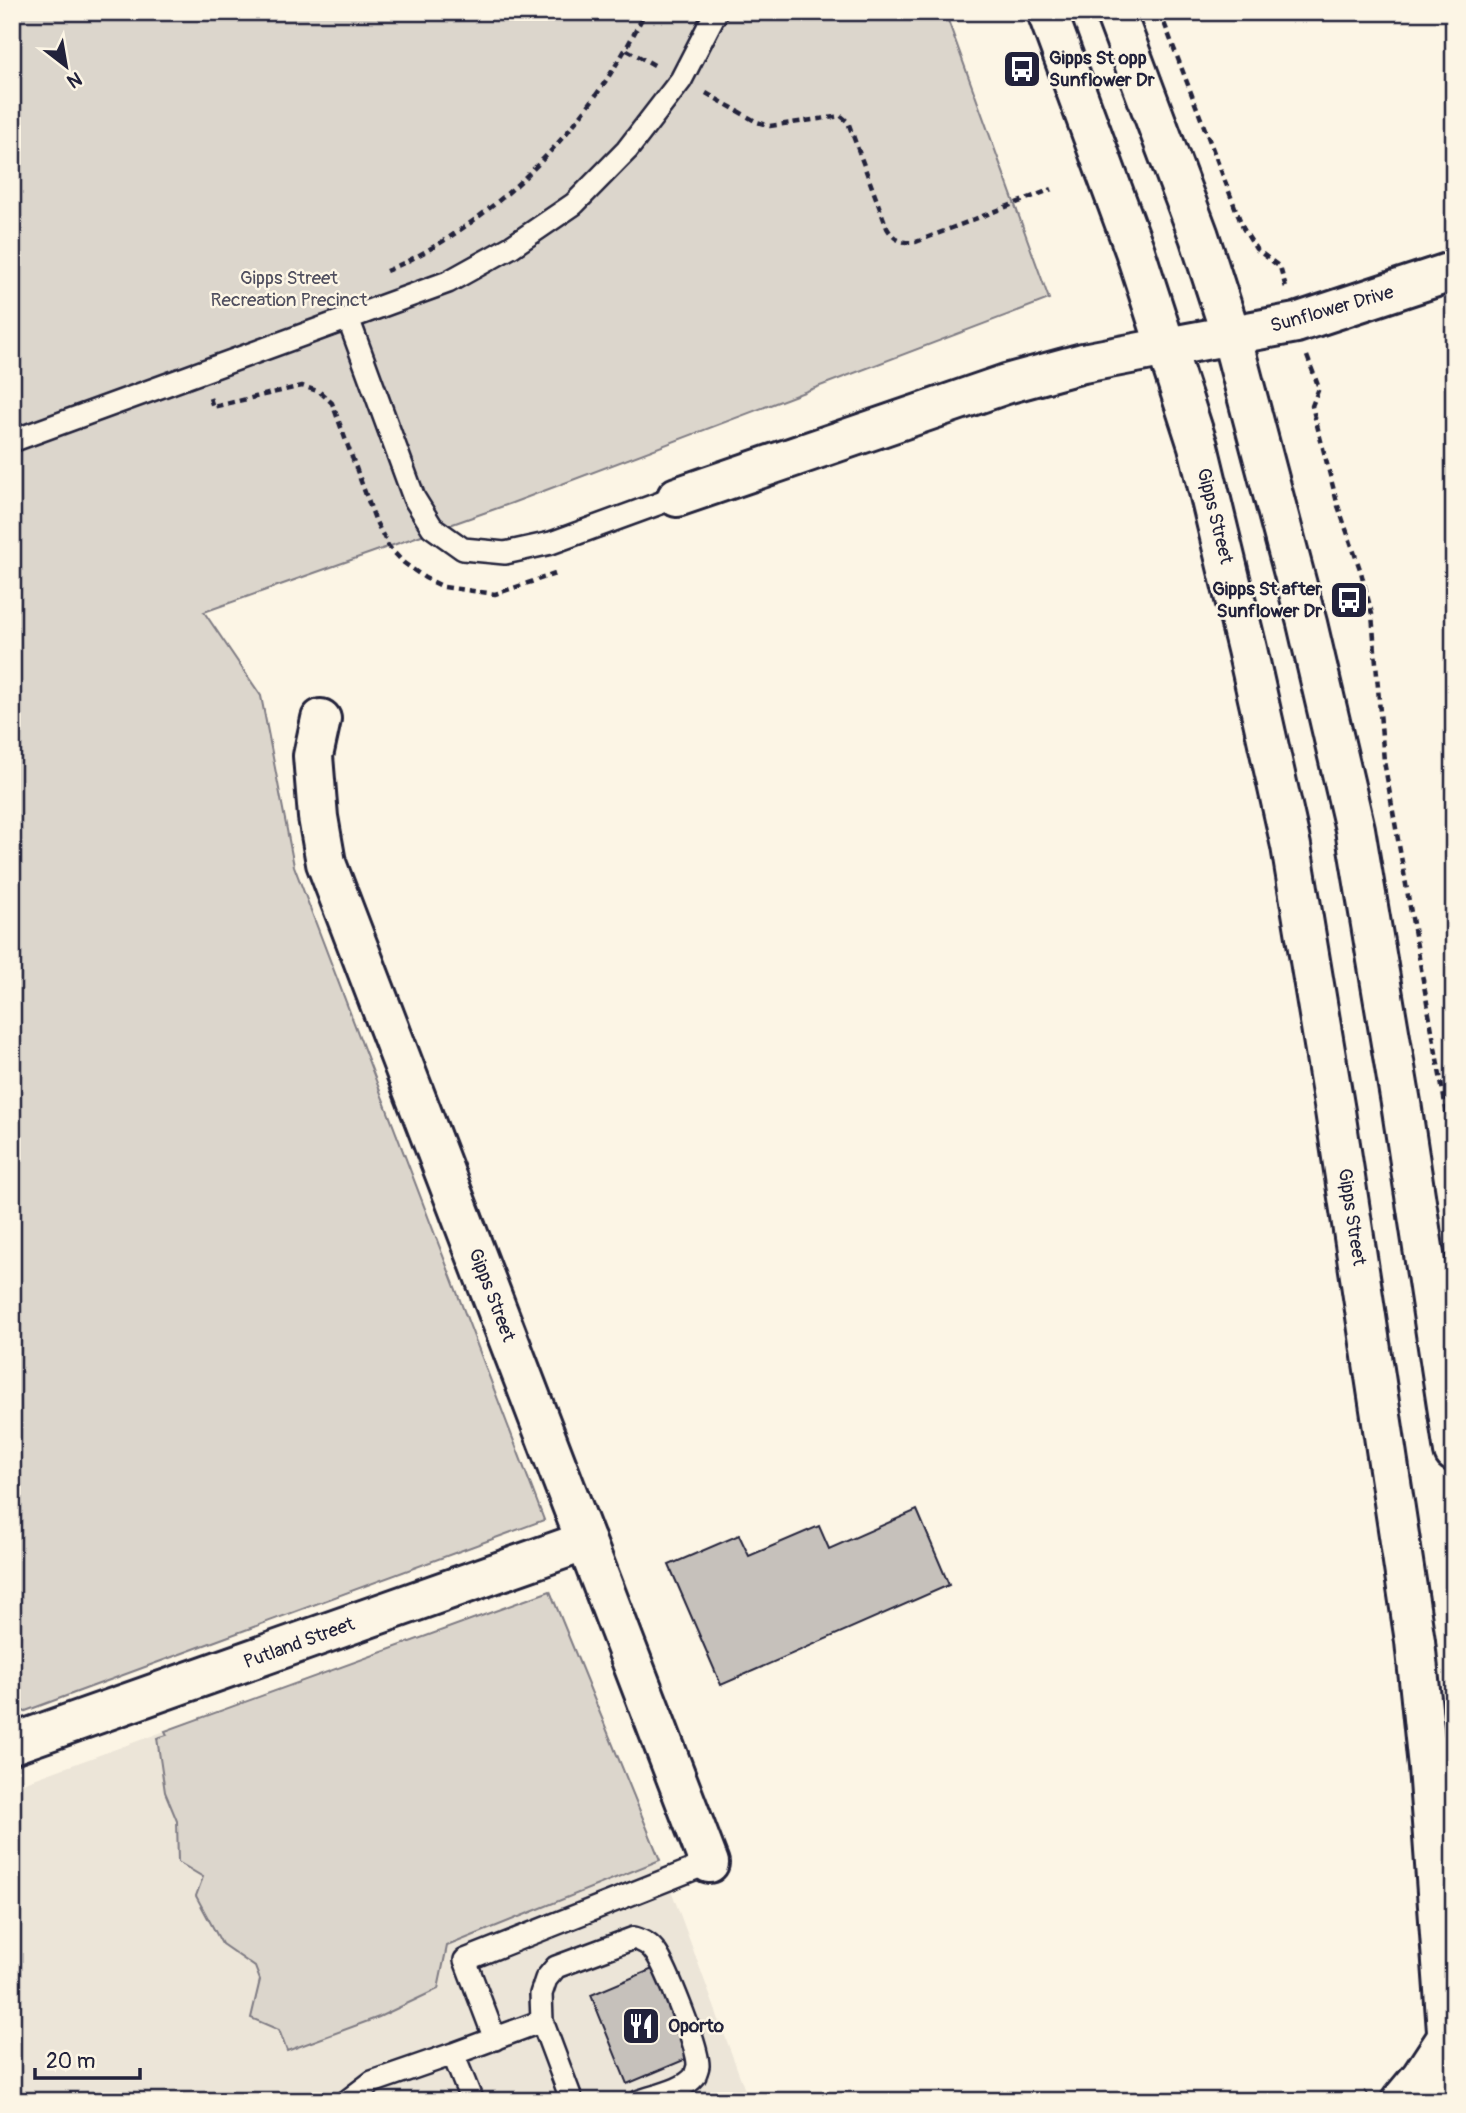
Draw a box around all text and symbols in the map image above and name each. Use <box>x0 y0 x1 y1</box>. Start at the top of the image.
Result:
north arrow <box>32 32 102 102</box>
place label: Gipps St opp Sunflower Dr <box>1049 46 1155 92</box>
bus stop icon: Gipps St opp Sunflower Dr <box>1001 48 1043 90</box>
text: N <box>62 66 86 93</box>
park label: Gipps Street Recreation Precinct <box>211 266 368 312</box>
street label: Sunflower Drive <box>1268 280 1397 338</box>
street label: Gipps Street <box>1191 466 1239 567</box>
place label: Gipps St after Sunflower Dr <box>1212 577 1322 623</box>
bus stop icon: Gipps St after Sunflower Dr <box>1328 579 1370 621</box>
street label: Gipps Street <box>1332 1167 1372 1268</box>
street label: Gipps Street <box>463 1245 521 1345</box>
street label: Putland Street <box>240 1612 358 1674</box>
restaurant icon: Oporto <box>620 2005 662 2047</box>
place label: Oporto <box>668 2014 725 2038</box>
scale bar <box>35 2036 140 2080</box>
text: 20 m <box>46 2048 95 2075</box>

